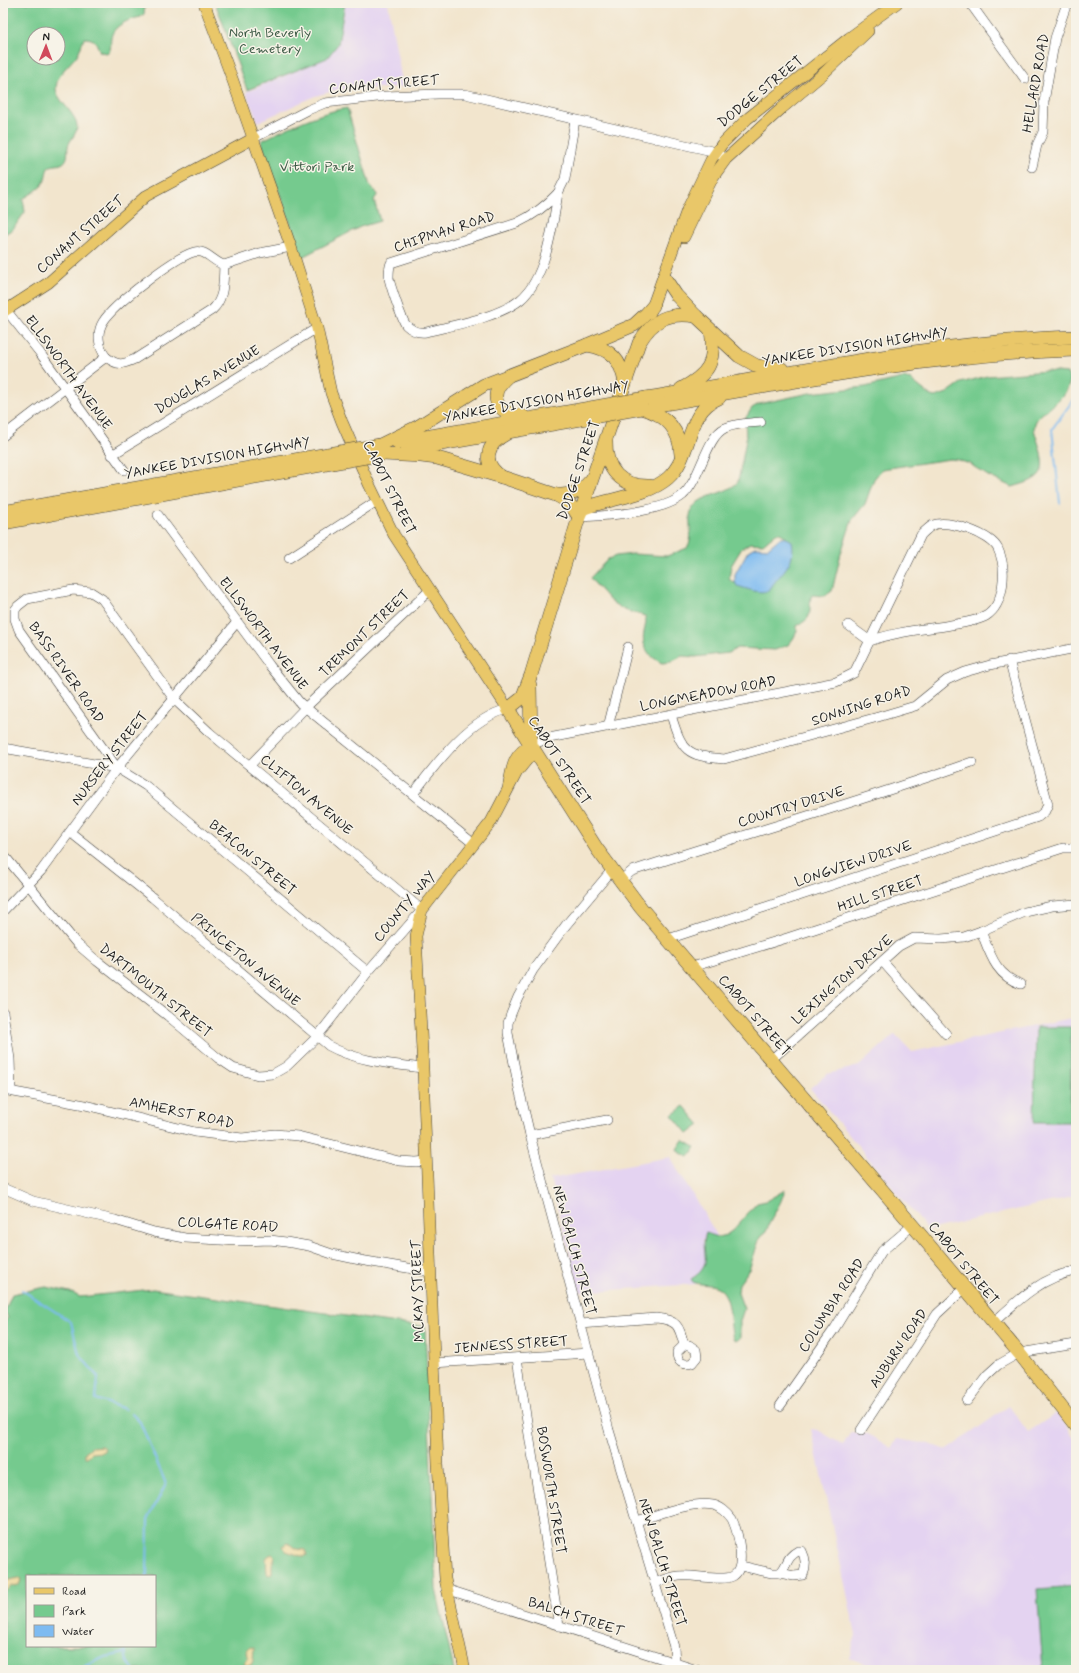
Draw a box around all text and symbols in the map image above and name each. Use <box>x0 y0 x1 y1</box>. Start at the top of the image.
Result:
park label: North Beverly Cemetery <box>229 24 311 58</box>
north arrow <box>26 26 66 66</box>
text: N <box>42 30 50 44</box>
street label: HELLARD ROAD <box>1018 32 1054 134</box>
street label: DODGE STREET <box>714 52 807 132</box>
street label: CONANT STREET <box>328 71 440 99</box>
park label: Vittori Park <box>280 158 354 176</box>
street label: CONANT STREET <box>33 191 129 278</box>
street label: CHIPMAN ROAD <box>391 207 497 257</box>
street label: ELLSWORTH AVENUE <box>21 312 116 433</box>
street label: YANKEE DIVISION HIGHWAY <box>761 323 950 371</box>
street label: DOUGLAS AVENUE <box>152 341 263 418</box>
street label: YANKEE DIVISION HIGHWAY <box>442 377 631 427</box>
street label: DODGE STREET <box>553 418 604 523</box>
street label: YANKEE DIVISION HIGHWAY <box>123 433 312 483</box>
street label: CABOT STREET <box>359 438 420 537</box>
street label: ELLSWORTH AVENUE <box>215 573 312 694</box>
street label: TREMONT STREET <box>316 586 414 681</box>
street label: BASS RIVER ROAD <box>25 618 108 727</box>
street label: LONGMEADOW ROAD <box>639 672 778 716</box>
street label: SONNING ROAD <box>809 681 913 731</box>
street label: NURSERY STREET <box>67 708 152 809</box>
street label: CABOT STREET <box>524 713 595 808</box>
street label: CLIFTON AVENUE <box>256 751 357 839</box>
street label: COUNTRY DRIVE <box>736 782 847 832</box>
street label: BEACON STREET <box>205 816 300 899</box>
street label: LONGVIEW DRIVE <box>792 836 914 891</box>
street label: COUNTY WAY <box>370 867 440 946</box>
street label: HILL STREET <box>835 872 925 916</box>
street label: PRINCETON AVENUE <box>187 909 304 1011</box>
street label: LEXINGTON DRIVE <box>788 931 897 1029</box>
street label: DARTMOUTH STREET <box>95 940 215 1042</box>
street label: CABOT STREET <box>714 971 795 1060</box>
street label: AMHERST ROAD <box>128 1093 236 1133</box>
street label: NEW BALCH STREET <box>548 1183 600 1317</box>
street label: COLGATE ROAD <box>177 1213 279 1237</box>
street label: CABOT STREET <box>924 1218 1002 1309</box>
street label: MCKAY STREET <box>407 1239 429 1342</box>
street label: COLUMBIA ROAD <box>795 1255 869 1356</box>
street label: AUBURN ROAD <box>866 1306 932 1392</box>
street label: JENNESS STREET <box>453 1332 569 1358</box>
street label: BOSWORTH STREET <box>532 1425 570 1555</box>
street label: NEW BALCH STREET <box>634 1496 690 1629</box>
legend <box>26 1575 156 1647</box>
text: Road <box>62 1584 86 1600</box>
street label: BALCH STREET <box>526 1593 626 1641</box>
text: Park <box>62 1604 86 1620</box>
text: Water <box>62 1624 94 1640</box>

